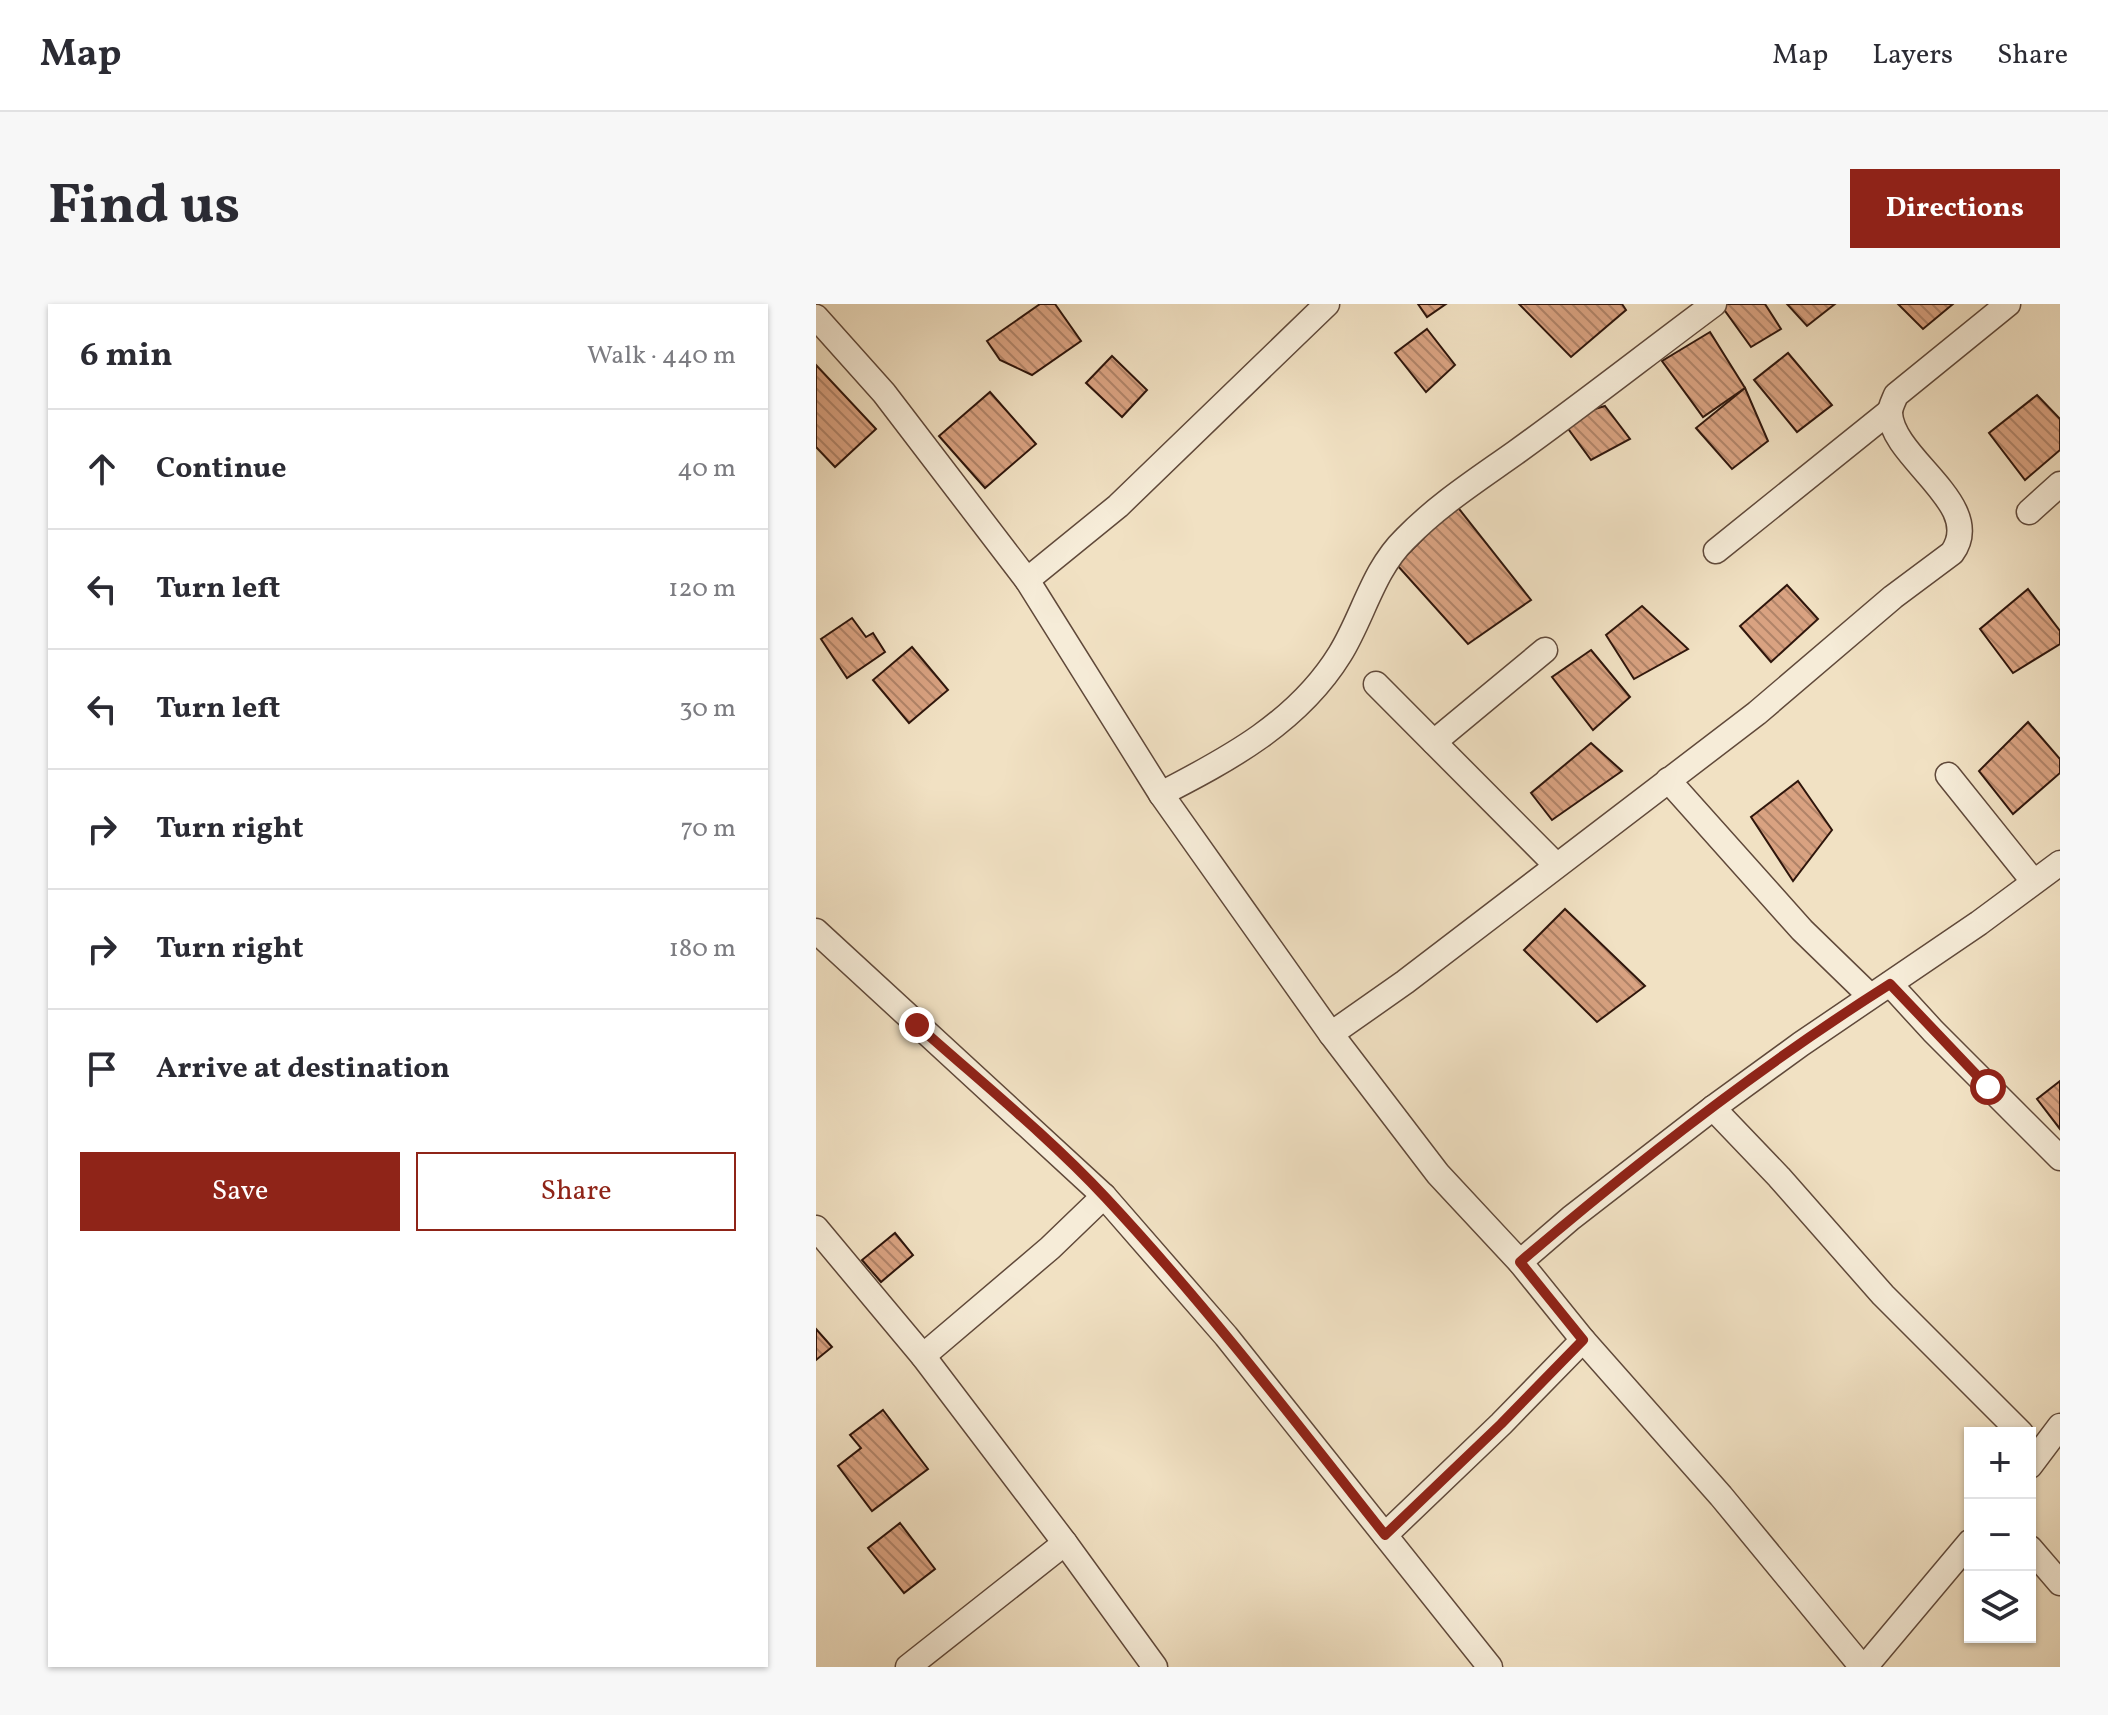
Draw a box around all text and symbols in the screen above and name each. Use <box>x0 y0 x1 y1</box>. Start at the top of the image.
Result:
text: Map <box>40 29 121 82</box>
text: Map <box>1772 36 1828 75</box>
text: Layers <box>1872 36 1953 75</box>
text: Share <box>1997 36 2068 75</box>
text: Find us <box>48 169 240 247</box>
button: Directions <box>1850 169 2060 248</box>
text: 6 min <box>80 333 173 380</box>
text: Walk · 440 m <box>587 338 736 374</box>
icon: ahead <box>80 447 124 491</box>
text: Continue <box>156 448 287 490</box>
text: 40 m <box>677 451 736 487</box>
icon: left <box>80 567 124 611</box>
text: Turn left <box>156 568 280 610</box>
text: 120 m <box>668 571 736 607</box>
icon: left <box>80 687 124 731</box>
text: Turn left <box>156 688 280 730</box>
text: 30 m <box>679 691 736 727</box>
icon: right <box>80 807 124 851</box>
text: Turn right <box>156 808 304 850</box>
text: 70 m <box>681 811 736 847</box>
icon: right <box>80 927 124 971</box>
text: Turn right <box>156 928 304 970</box>
text: 180 m <box>669 931 736 967</box>
route end <box>899 1007 935 1043</box>
icon: arrive <box>80 1047 124 1091</box>
text: Arrive at destination <box>156 1048 450 1090</box>
route start <box>1970 1069 2006 1105</box>
button: Save <box>80 1152 400 1231</box>
button: Share <box>416 1152 736 1231</box>
map controls <box>1964 1427 2036 1643</box>
button: + <box>1964 1427 2036 1499</box>
button: − <box>1964 1499 2036 1571</box>
button: layers <box>1964 1571 2036 1643</box>

